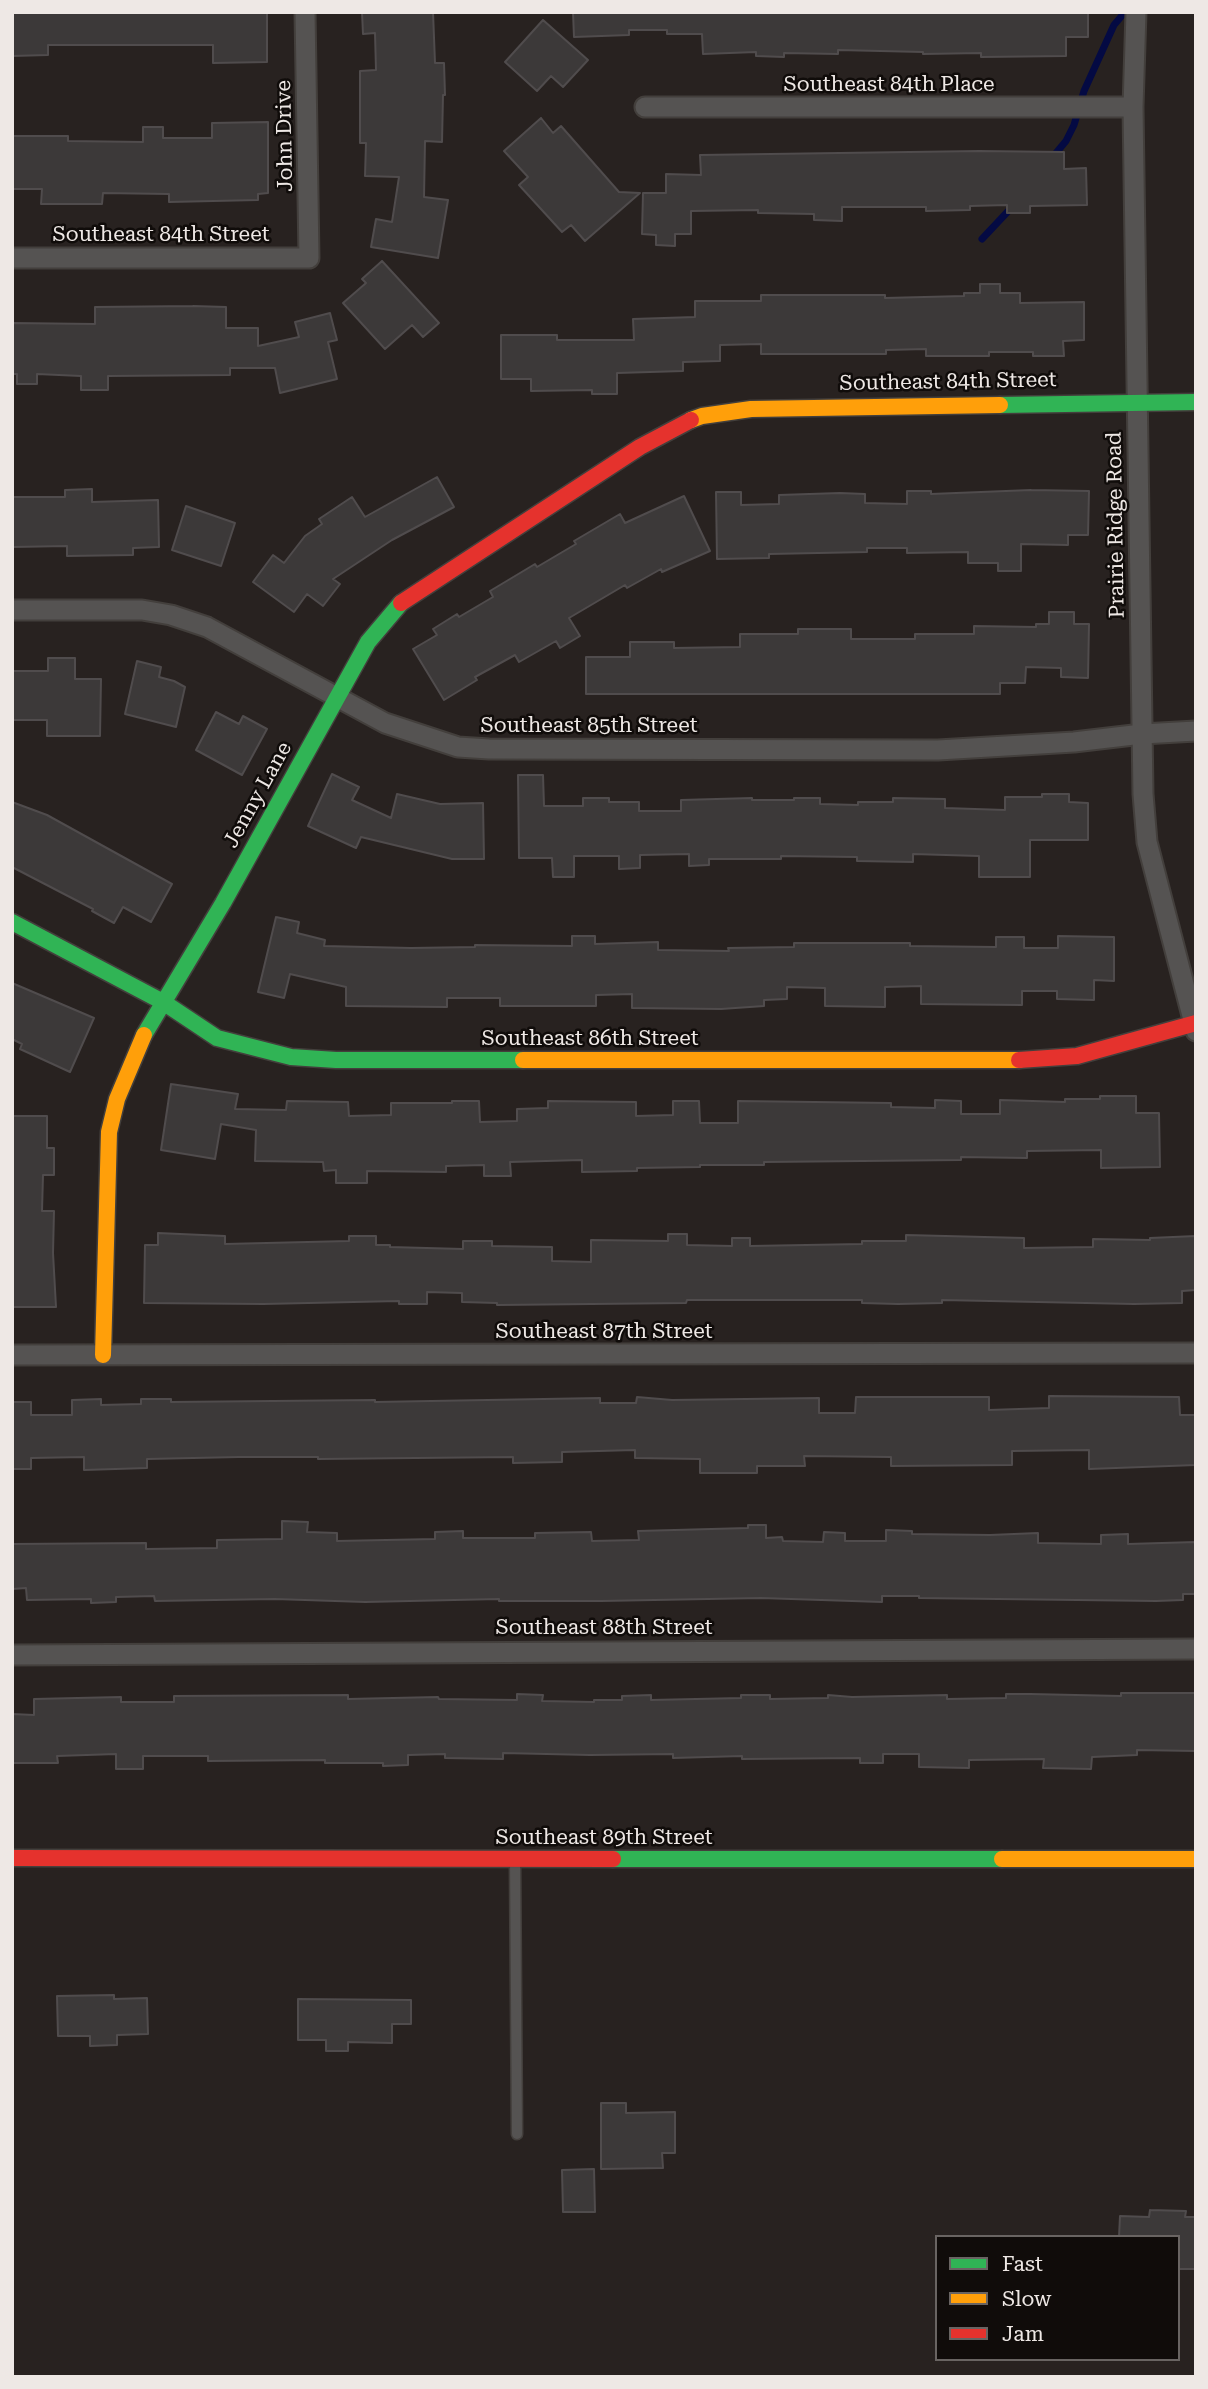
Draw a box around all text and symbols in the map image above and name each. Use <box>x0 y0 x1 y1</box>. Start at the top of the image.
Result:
street label: Southeast 84th Place <box>783 72 995 98</box>
street label: John Drive <box>271 80 299 192</box>
street label: Southeast 84th Street <box>52 222 270 248</box>
street label: Southeast 84th Street <box>839 368 1057 396</box>
street label: Prairie Ridge Road <box>1102 431 1130 619</box>
street label: Southeast 85th Street <box>480 713 698 739</box>
street label: Jenny Lane <box>219 738 297 852</box>
street label: Southeast 86th Street <box>481 1026 699 1052</box>
street label: Southeast 87th Street <box>495 1319 713 1345</box>
street label: Southeast 88th Street <box>495 1615 713 1641</box>
street label: Southeast 89th Street <box>495 1825 713 1851</box>
legend <box>935 2235 1180 2361</box>
text: Fast <box>1002 2252 1043 2276</box>
text: Slow <box>1002 2287 1051 2311</box>
text: Jam <box>1002 2322 1044 2346</box>

